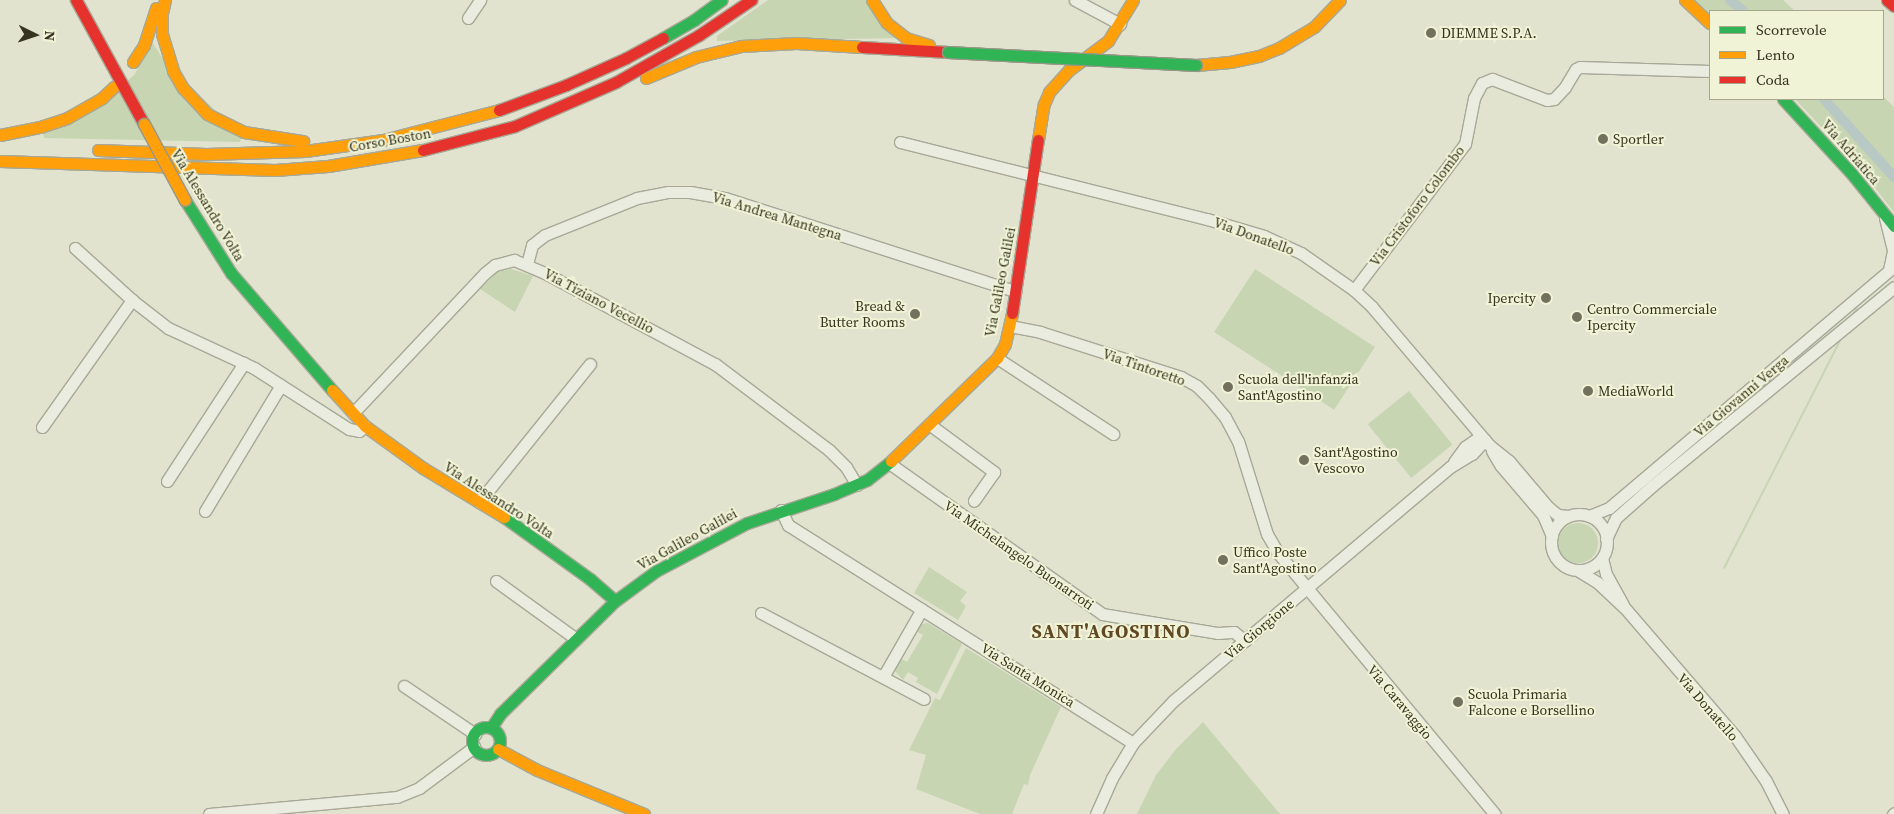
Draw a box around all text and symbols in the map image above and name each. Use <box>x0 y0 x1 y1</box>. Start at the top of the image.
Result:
north arrow <box>10 10 60 60</box>
legend <box>1709 10 1884 100</box>
text: Scorrevole <box>1756 19 1827 40</box>
place label: DIEMME S.P.A. <box>1441 25 1537 41</box>
marker: DIEMME S.P.A. <box>1425 27 1437 39</box>
text: N <box>40 30 60 42</box>
text: Lento <box>1756 44 1795 65</box>
text: Coda <box>1756 69 1790 90</box>
street label: Via Adriatica <box>1818 116 1884 188</box>
street label: Corso Boston <box>348 125 432 155</box>
place label: Sportler <box>1613 131 1664 147</box>
marker: Sportler <box>1597 133 1609 145</box>
street label: Via Cristoforo Colombo <box>1366 142 1468 270</box>
street label: Via Alessandro Volta <box>168 146 248 264</box>
street label: Via Andrea Mantegna <box>710 188 844 244</box>
street label: Via Donatello <box>1211 214 1297 258</box>
street label: Via Galileo Galilei <box>981 226 1019 338</box>
street label: Via Tiziano Vecellio <box>541 265 657 337</box>
place label: Ipercity <box>1487 290 1536 306</box>
marker: Ipercity <box>1540 292 1552 304</box>
place label: Bread & Butter Rooms <box>820 298 905 331</box>
place label: Centro Commerciale Ipercity <box>1587 301 1717 334</box>
marker: Bread & Butter Rooms <box>909 308 921 320</box>
marker: Centro Commerciale Ipercity <box>1571 311 1583 323</box>
street label: Via Tintoretto <box>1100 345 1188 389</box>
street label: Via Giovanni Verga <box>1690 351 1792 441</box>
place label: Scuola dell'infanzia Sant'Agostino <box>1238 371 1359 404</box>
marker: Scuola dell'infanzia Sant'Agostino <box>1222 381 1234 393</box>
place label: MediaWorld <box>1598 383 1674 399</box>
marker: MediaWorld <box>1582 385 1594 397</box>
place label: Sant'Agostino Vescovo <box>1314 444 1398 477</box>
marker: Sant'Agostino Vescovo <box>1298 454 1310 466</box>
street label: Via Alessandro Volta <box>441 458 557 542</box>
street label: Via Michelangelo Buonarroti <box>941 497 1097 613</box>
street label: Via Galileo Galilei <box>634 505 740 573</box>
place label: Uffico Poste Sant'Agostino <box>1233 544 1317 576</box>
marker: Uffico Poste Sant'Agostino <box>1217 554 1229 566</box>
street label: Via Giorgione <box>1221 595 1297 663</box>
district label: SANT'AGOSTINO <box>1030 621 1192 643</box>
street label: Via Santa Monica <box>978 639 1078 711</box>
street label: Via Caravaggio <box>1364 661 1436 743</box>
street label: Via Donatello <box>1674 670 1742 744</box>
place label: Scuola Primaria Falcone e Borsellino <box>1468 686 1595 719</box>
marker: Scuola Primaria Falcone e Borsellino <box>1452 696 1464 708</box>

